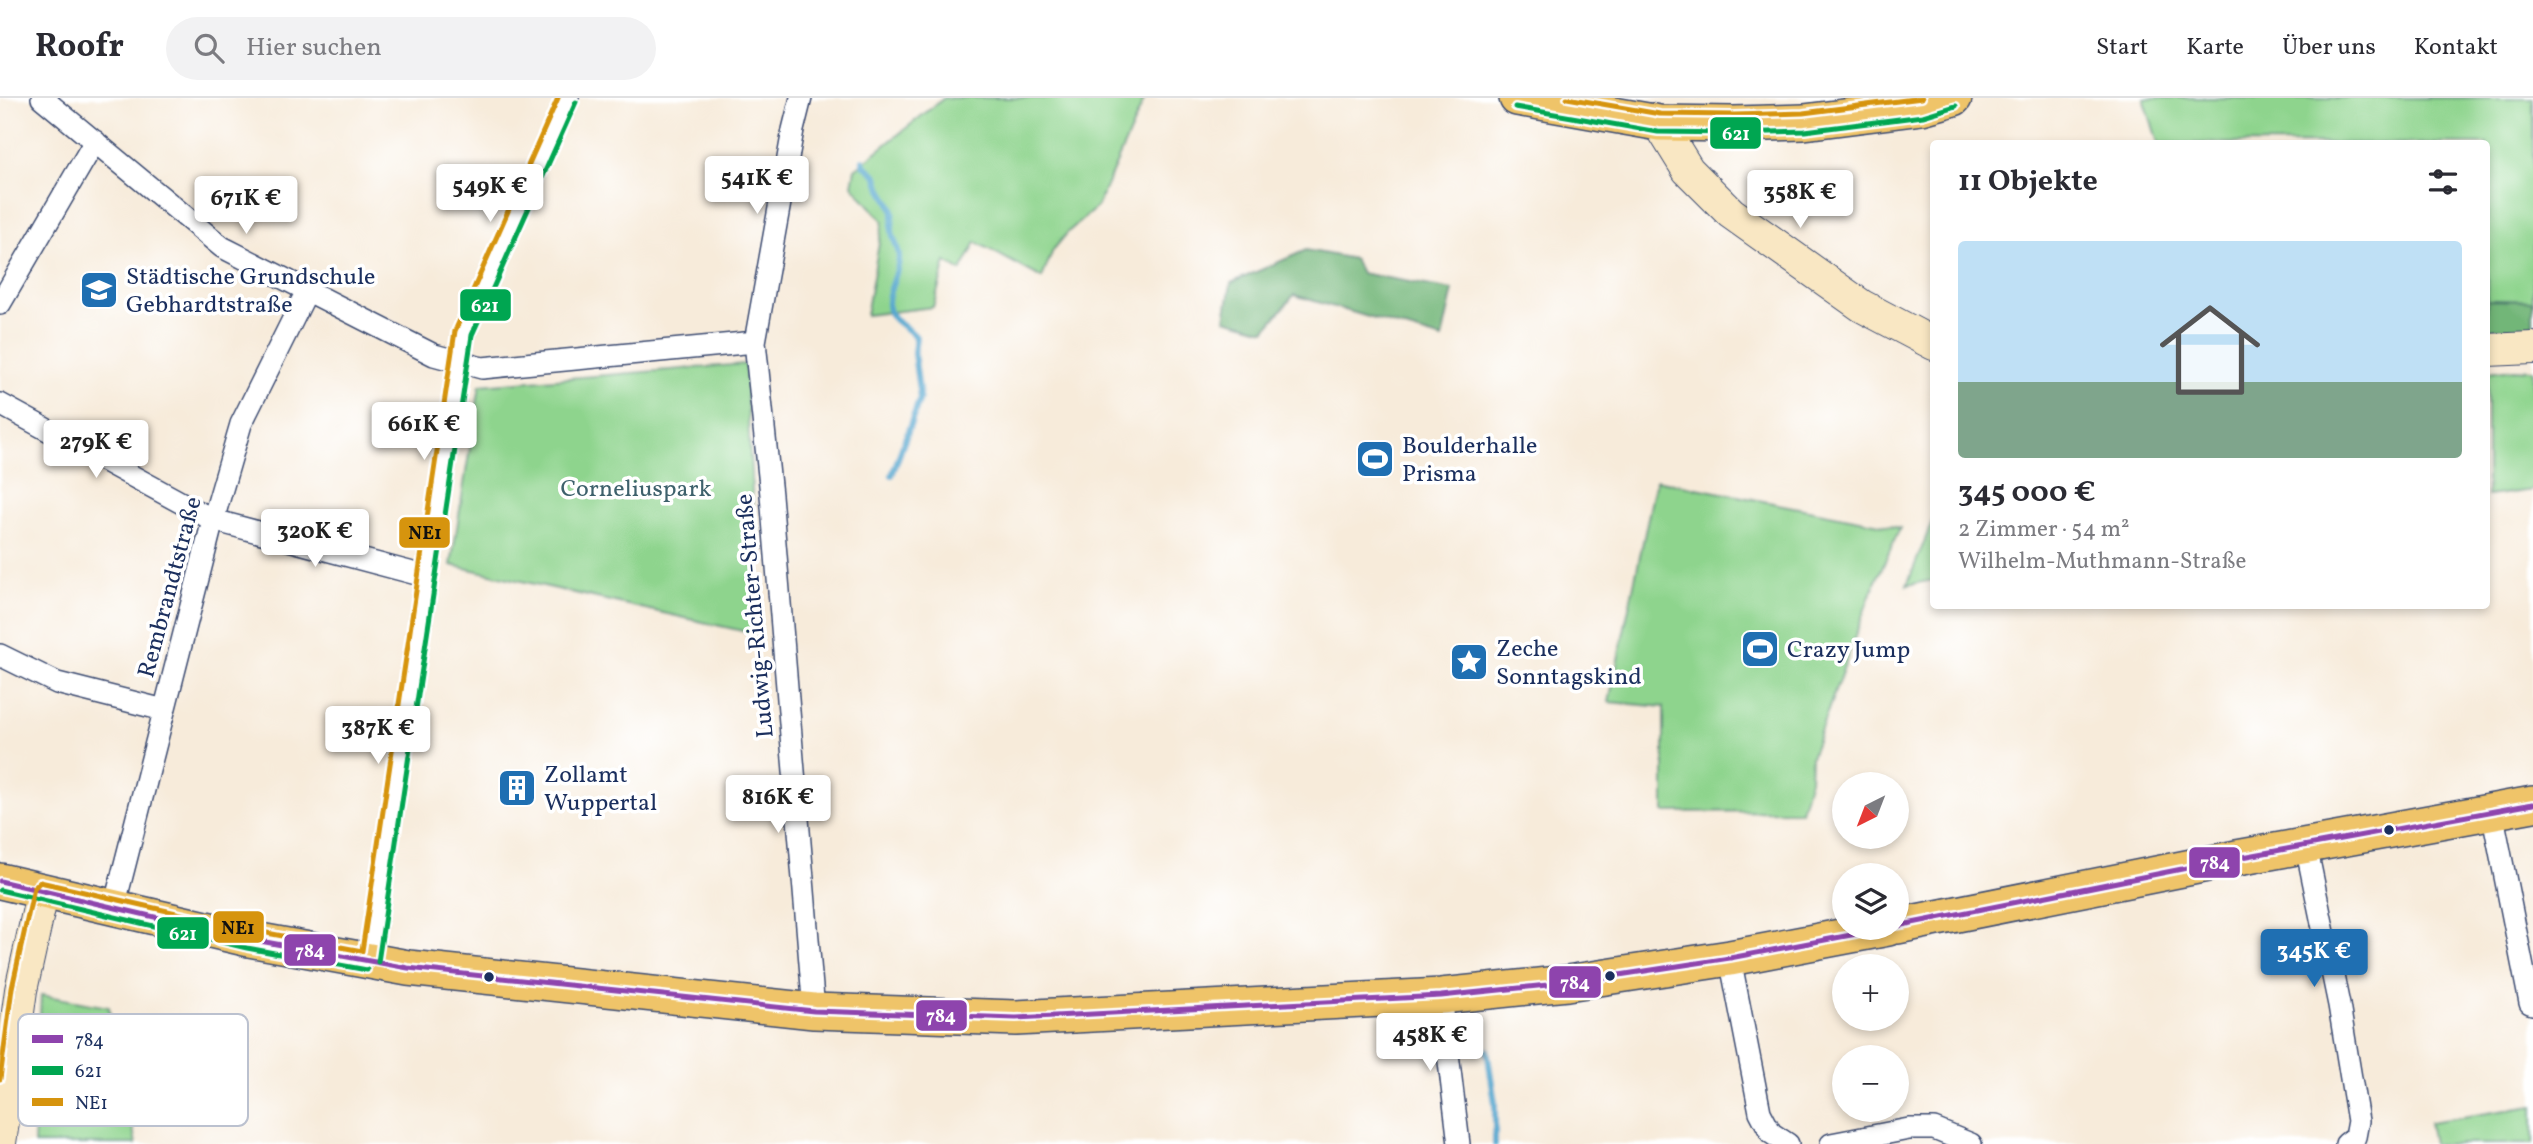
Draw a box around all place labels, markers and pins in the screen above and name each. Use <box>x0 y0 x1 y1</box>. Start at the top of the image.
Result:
pin: 541K € <box>700 156 814 216</box>
pin: 549K € <box>433 164 547 224</box>
pin: 358K € <box>1743 170 1857 230</box>
pin: 671K € <box>189 176 303 236</box>
place label: Städtische Grundschule Gebhardtstraße <box>126 261 375 323</box>
school or university icon: Städtische Grundschule Gebhardtstraße <box>78 269 120 311</box>
pin: 661K € <box>367 402 481 462</box>
pin: 279K € <box>39 420 153 480</box>
place label: Boulderhalle Prisma <box>1402 430 1537 492</box>
sports icon: Boulderhalle Prisma <box>1354 438 1396 480</box>
pin: 320K € <box>258 510 372 569</box>
sports icon: Crazy Jump <box>1739 628 1781 670</box>
place label: Zeche Sonntagskind <box>1496 633 1642 695</box>
place label: Crazy Jump <box>1787 634 1910 668</box>
place icon: Zeche Sonntagskind <box>1448 641 1490 683</box>
pin: 387K € <box>321 706 435 766</box>
place label: Zollamt Wuppertal <box>544 759 657 821</box>
building icon: Zollamt Wuppertal <box>496 767 538 809</box>
pin: 816K € <box>721 776 835 835</box>
unlabelled marker <box>2382 823 2396 837</box>
pin: 345K € <box>2257 930 2371 989</box>
unlabelled marker <box>1603 969 1617 983</box>
unlabelled marker <box>482 970 496 984</box>
pin: 458K € <box>1373 1014 1487 1073</box>

